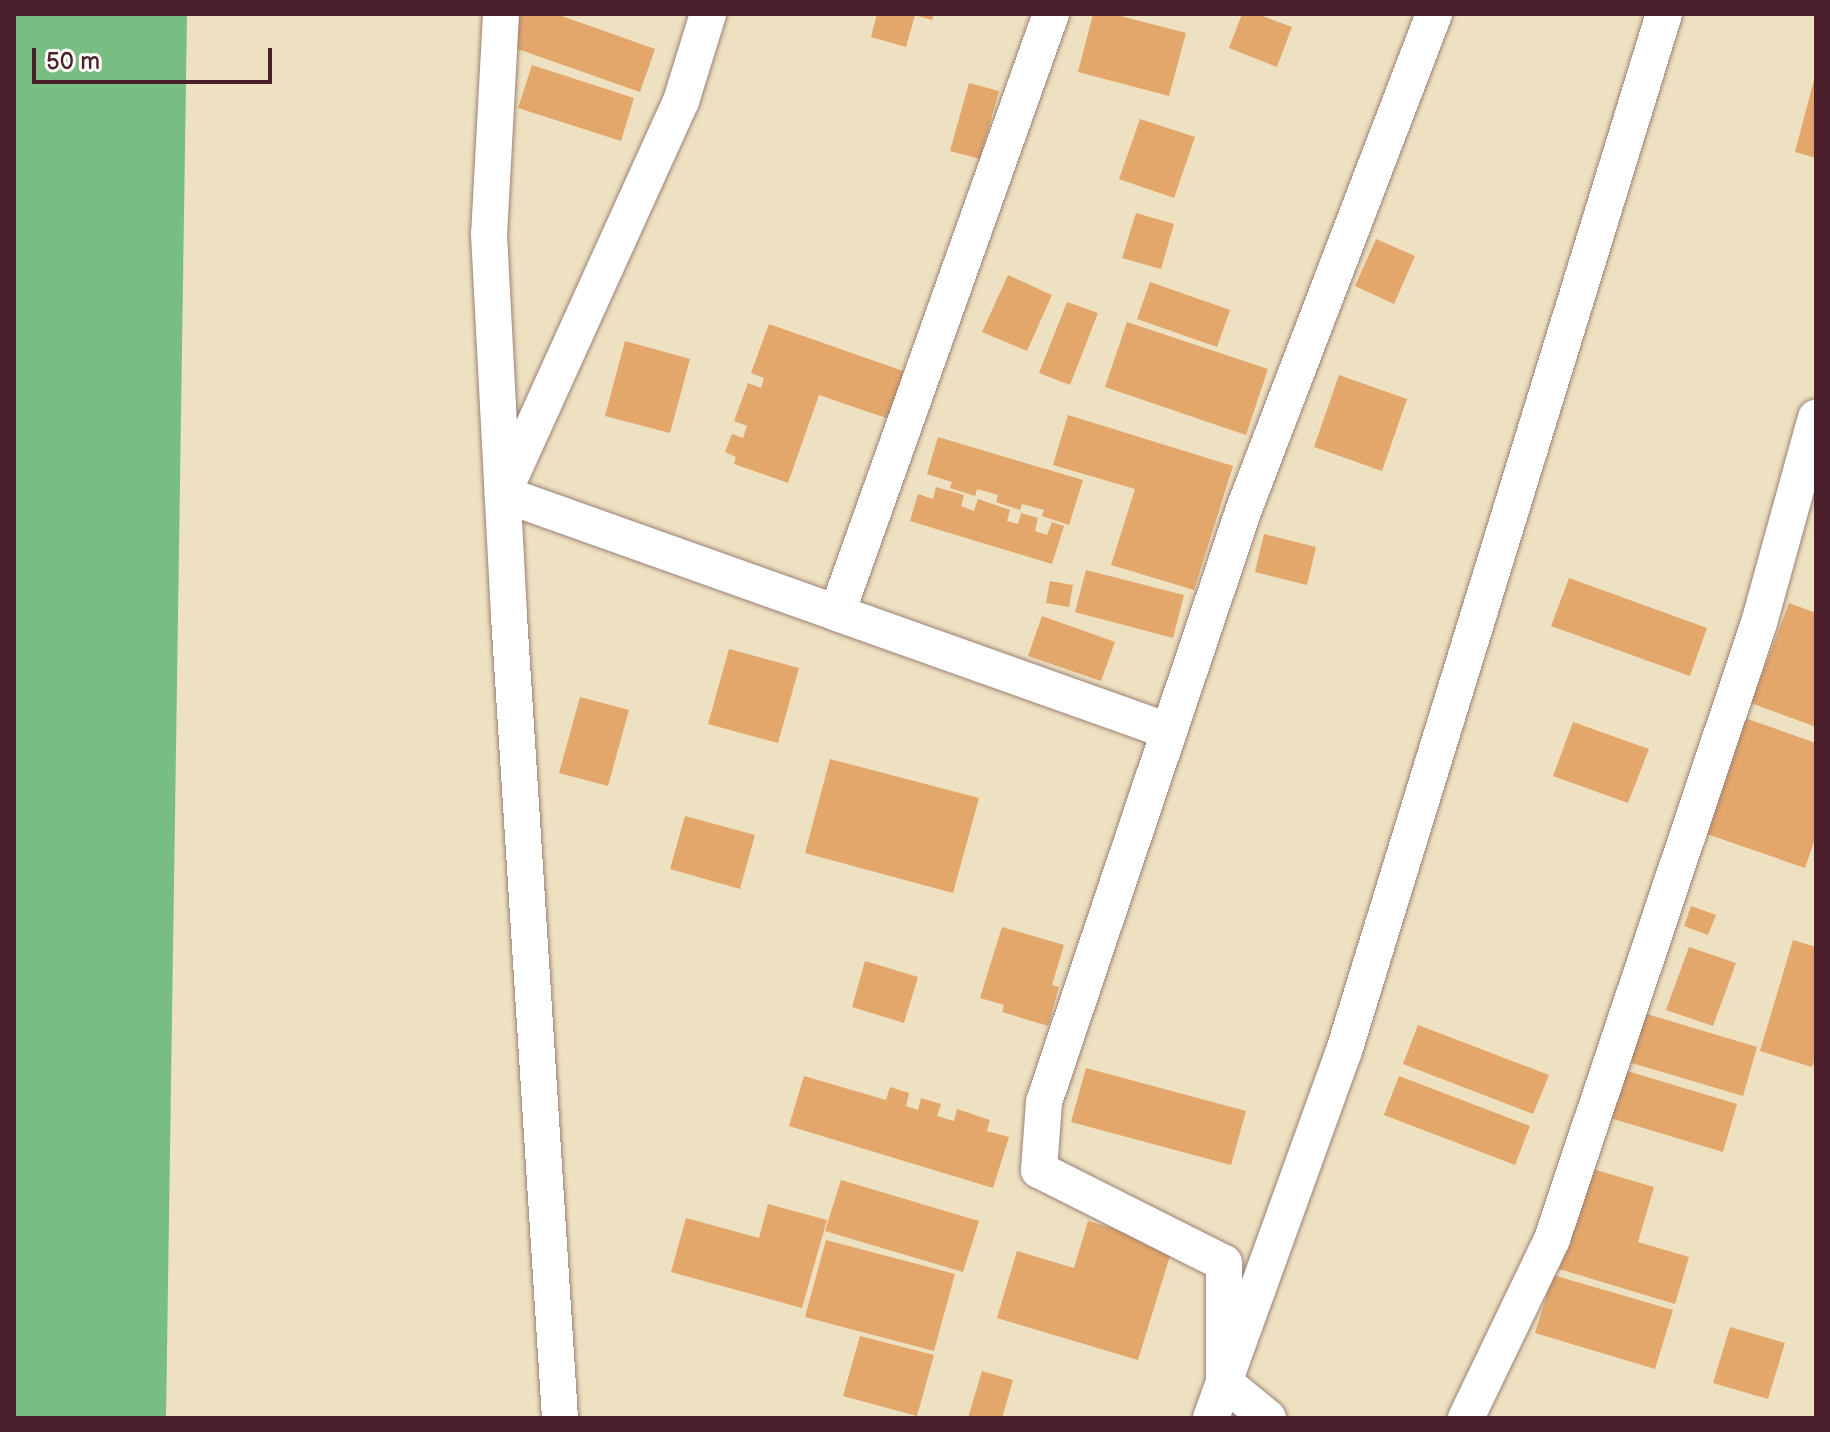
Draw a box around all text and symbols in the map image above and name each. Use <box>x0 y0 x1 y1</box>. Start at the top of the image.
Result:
scale bar <box>36 32 276 82</box>
text: 50 m <box>46 47 100 76</box>

